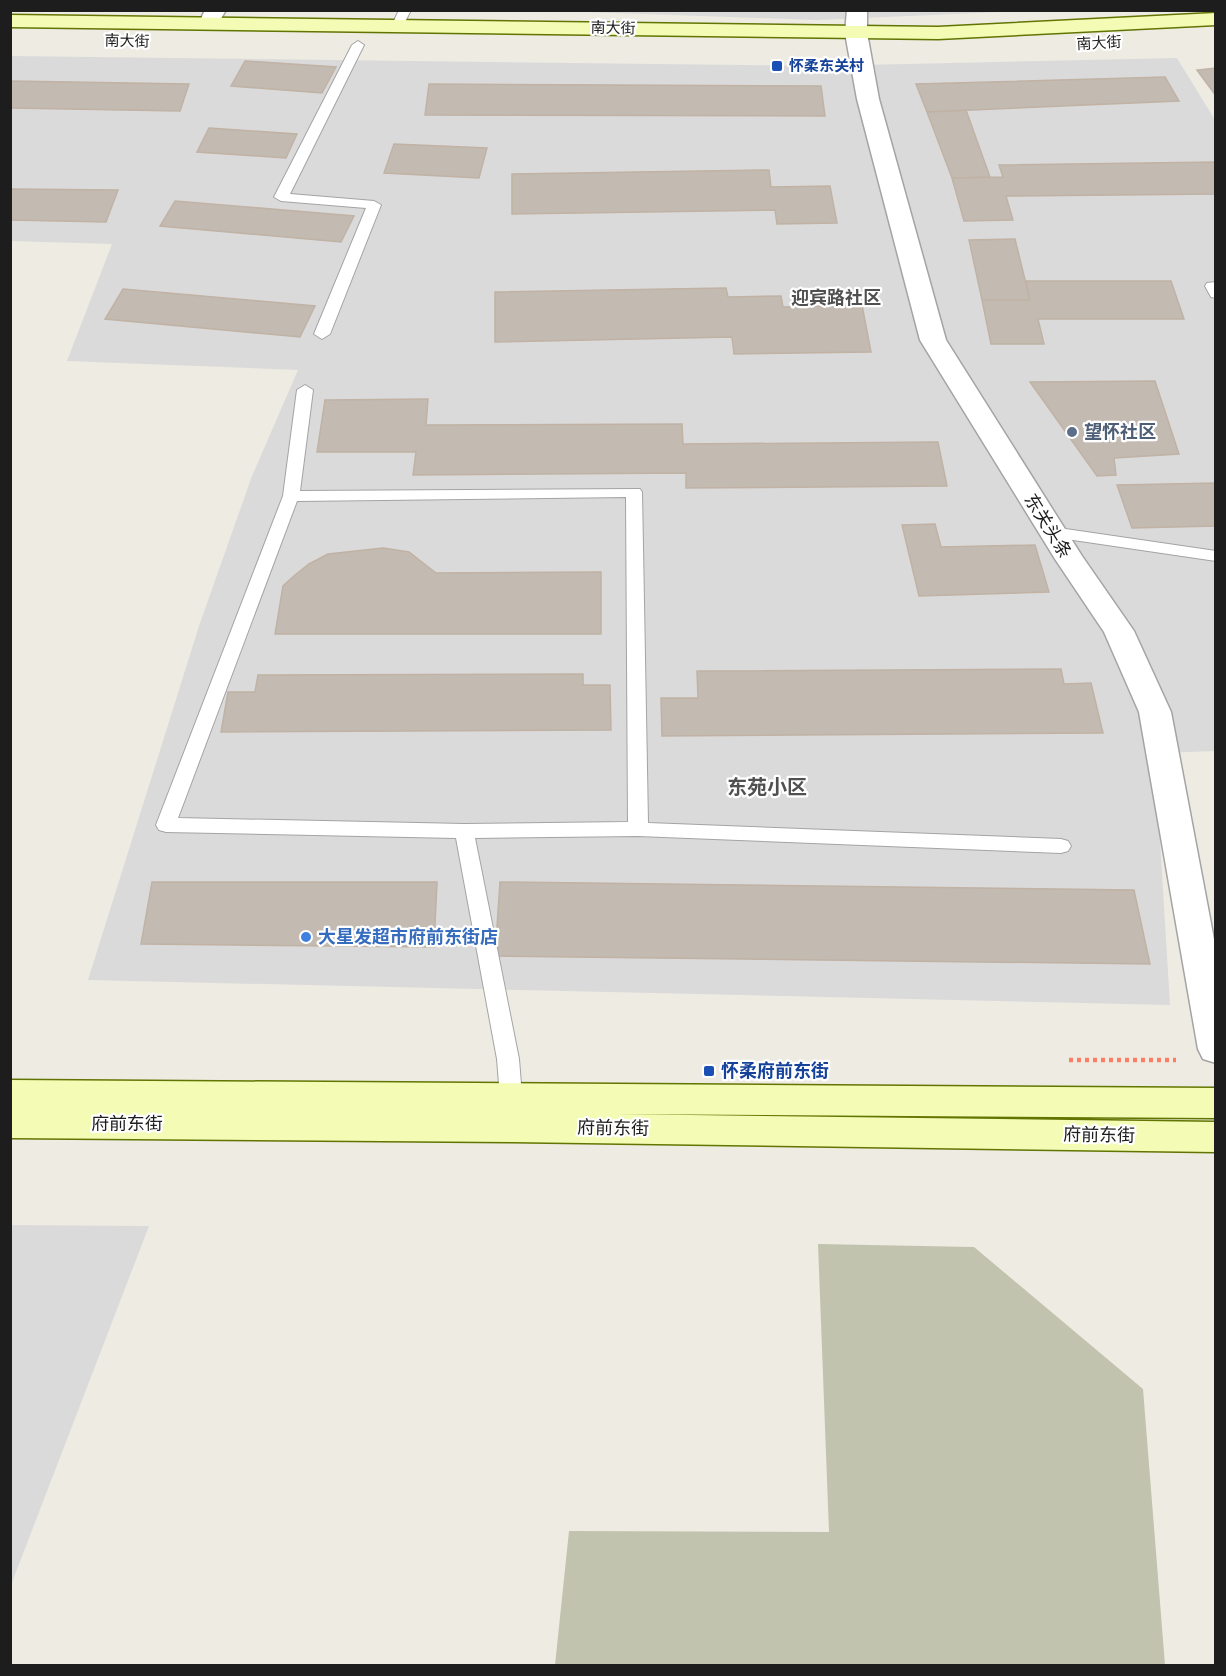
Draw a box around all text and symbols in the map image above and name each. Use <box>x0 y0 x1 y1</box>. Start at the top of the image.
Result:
street label: 南大街 <box>590 17 636 37</box>
street label: 南大街 <box>104 30 150 50</box>
street label: 南大街 <box>1076 31 1122 53</box>
place label: 怀柔东关村 <box>789 55 864 75</box>
marker: 怀柔东关村 <box>770 59 784 73</box>
district label: 迎宾路社区 <box>791 285 881 309</box>
place label: 望怀社区 <box>1084 419 1156 443</box>
marker: 望怀社区 <box>1065 425 1079 439</box>
street label: 东关头条 <box>1020 489 1078 562</box>
district label: 东苑小区 <box>727 773 807 800</box>
place label: 大星发超市府前东街店 <box>318 924 498 948</box>
marker: 大星发超市府前东街店 <box>299 930 313 944</box>
place label: 怀柔府前东街 <box>721 1058 829 1082</box>
marker: 怀柔府前东街 <box>702 1064 716 1078</box>
street label: 府前东街 <box>91 1111 163 1135</box>
street label: 府前东街 <box>577 1114 649 1140</box>
street label: 府前东街 <box>1063 1121 1135 1147</box>

